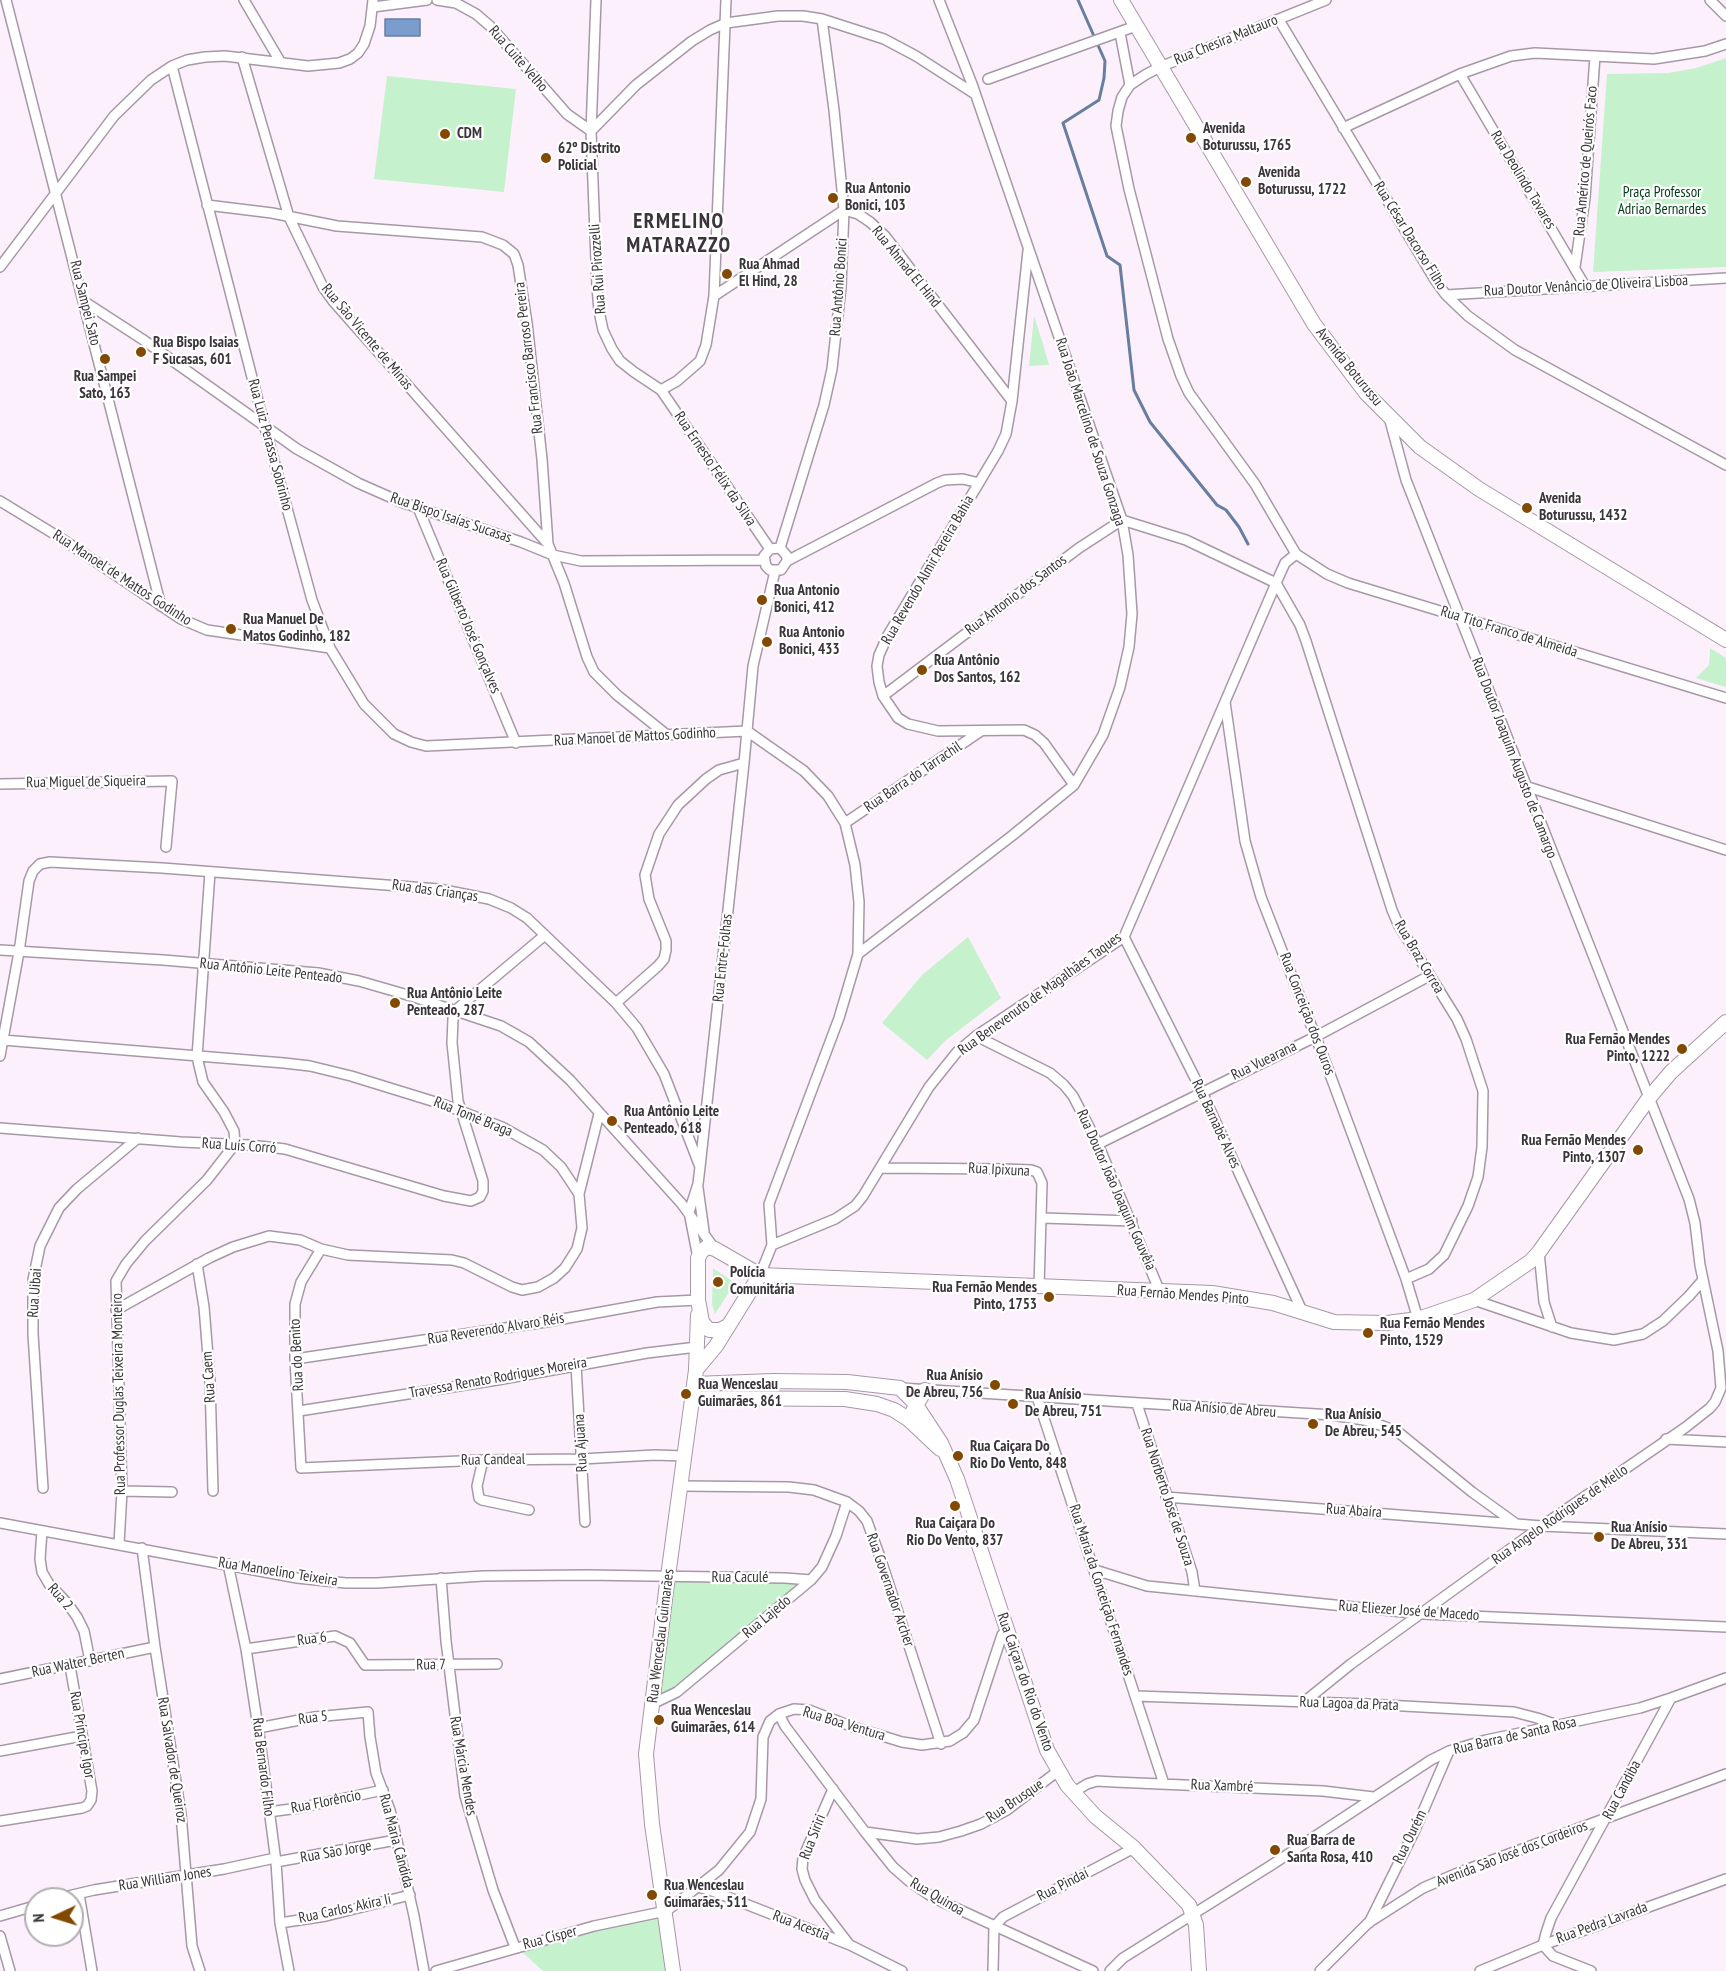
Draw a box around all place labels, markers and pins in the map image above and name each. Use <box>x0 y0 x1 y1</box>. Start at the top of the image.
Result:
place label: Avenida Boturussu, 1765 <box>1203 120 1291 155</box>
place label: CDM <box>457 125 482 143</box>
marker: CDM <box>438 127 452 141</box>
marker: Avenida Boturussu, 1765 <box>1184 131 1198 145</box>
place label: 62º Distrito Policial <box>558 140 620 175</box>
marker: 62º Distrito Policial <box>539 151 553 165</box>
place label: Avenida Boturussu, 1722 <box>1258 164 1346 199</box>
marker: Avenida Boturussu, 1722 <box>1239 175 1253 189</box>
place label: Rua Antonio Bonici, 103 <box>845 180 911 215</box>
marker: Rua Antonio Bonici, 103 <box>826 191 840 205</box>
place label: Rua Ahmad El Hind, 28 <box>739 256 800 291</box>
marker: Rua Ahmad El Hind, 28 <box>720 267 734 281</box>
place label: Rua Bispo Isaias F Sucasas, 601 <box>153 334 239 369</box>
marker: Rua Bispo Isaias F Sucasas, 601 <box>134 345 148 359</box>
marker: Rua Sampei Sato, 163 <box>98 352 112 366</box>
place label: Rua Sampei Sato, 163 <box>74 368 136 403</box>
place label: Avenida Boturussu, 1432 <box>1539 490 1627 525</box>
marker: Avenida Boturussu, 1432 <box>1520 501 1534 515</box>
place label: Rua Antonio Bonici, 412 <box>774 582 840 617</box>
marker: Rua Antonio Bonici, 412 <box>755 593 769 607</box>
place label: Rua Manuel De Matos Godinho, 182 <box>243 611 351 646</box>
marker: Rua Manuel De Matos Godinho, 182 <box>224 622 238 636</box>
place label: Rua Antonio Bonici, 433 <box>779 624 845 659</box>
marker: Rua Antonio Bonici, 433 <box>760 635 774 649</box>
place label: Rua Antônio Dos Santos, 162 <box>934 652 1021 687</box>
marker: Rua Antônio Dos Santos, 162 <box>915 663 929 677</box>
place label: Rua Antônio Leite Penteado, 287 <box>407 985 502 1020</box>
marker: Rua Antônio Leite Penteado, 287 <box>388 996 402 1010</box>
place label: Rua Fernão Mendes Pinto, 1222 <box>1565 1031 1670 1066</box>
marker: Rua Fernão Mendes Pinto, 1222 <box>1675 1042 1689 1056</box>
place label: Rua Antônio Leite Penteado, 618 <box>624 1103 719 1138</box>
marker: Rua Antônio Leite Penteado, 618 <box>605 1114 619 1128</box>
place label: Rua Fernão Mendes Pinto, 1307 <box>1521 1132 1626 1167</box>
marker: Rua Fernão Mendes Pinto, 1307 <box>1631 1143 1645 1157</box>
place label: Polícia Comunitária <box>730 1264 794 1299</box>
marker: Polícia Comunitária <box>711 1275 725 1289</box>
place label: Rua Fernão Mendes Pinto, 1753 <box>932 1279 1037 1314</box>
marker: Rua Fernão Mendes Pinto, 1753 <box>1042 1290 1056 1304</box>
place label: Rua Fernão Mendes Pinto, 1529 <box>1380 1315 1485 1350</box>
marker: Rua Fernão Mendes Pinto, 1529 <box>1361 1326 1375 1340</box>
place label: Rua Anísio De Abreu, 756 <box>906 1367 983 1402</box>
place label: Rua Wenceslau Guimarães, 861 <box>698 1376 782 1411</box>
marker: Rua Anísio De Abreu, 756 <box>988 1378 1002 1392</box>
place label: Rua Anísio De Abreu, 751 <box>1025 1386 1102 1421</box>
marker: Rua Wenceslau Guimarães, 861 <box>679 1387 693 1401</box>
marker: Rua Anísio De Abreu, 751 <box>1006 1397 1020 1411</box>
place label: Rua Anísio De Abreu, 545 <box>1325 1406 1402 1441</box>
marker: Rua Anísio De Abreu, 545 <box>1306 1417 1320 1431</box>
place label: Rua Caiçara Do Rio Do Vento, 848 <box>970 1438 1067 1473</box>
marker: Rua Caiçara Do Rio Do Vento, 848 <box>951 1449 965 1463</box>
marker: Rua Caiçara Do Rio Do Vento, 837 <box>948 1499 962 1513</box>
place label: Rua Caiçara Do Rio Do Vento, 837 <box>907 1515 1003 1550</box>
place label: Rua Anísio De Abreu, 331 <box>1611 1519 1688 1554</box>
marker: Rua Anísio De Abreu, 331 <box>1592 1530 1606 1544</box>
place label: Rua Wenceslau Guimarães, 614 <box>671 1702 755 1737</box>
marker: Rua Wenceslau Guimarães, 614 <box>652 1713 666 1727</box>
place label: Rua Barra de Santa Rosa, 410 <box>1287 1832 1373 1867</box>
marker: Rua Barra de Santa Rosa, 410 <box>1268 1843 1282 1857</box>
place label: Rua Wenceslau Guimarães, 511 <box>664 1877 748 1912</box>
marker: Rua Wenceslau Guimarães, 511 <box>645 1888 659 1902</box>

